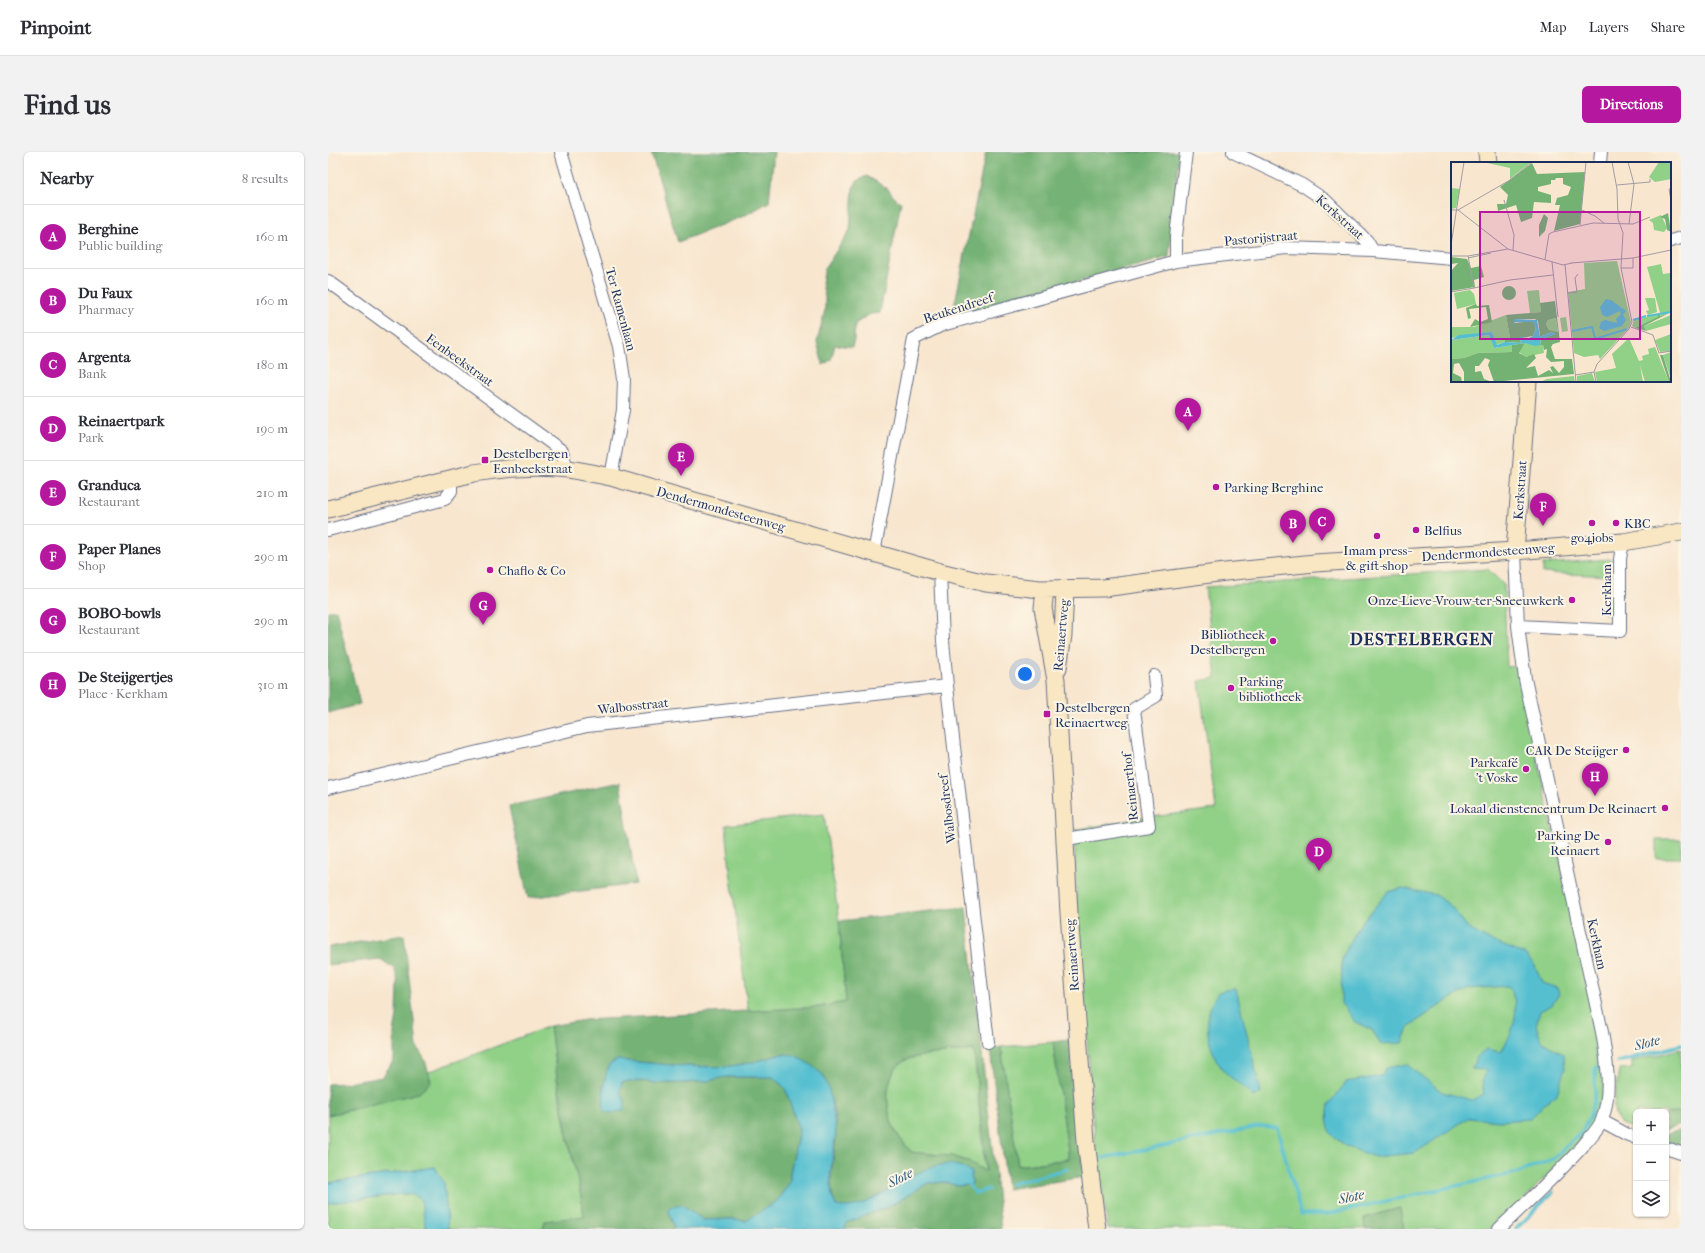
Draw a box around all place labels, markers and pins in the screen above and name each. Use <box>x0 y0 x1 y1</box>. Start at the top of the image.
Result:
pin: A <box>1175 398 1201 431</box>
pin: E <box>668 443 694 476</box>
place label: Destelbergen Eenbeekstraat <box>493 446 573 476</box>
marker: Destelbergen Eenbeekstraat <box>480 455 490 465</box>
place label: Parking Berghine <box>1224 480 1324 495</box>
marker: Parking Berghine <box>1211 482 1221 492</box>
pin: F <box>1530 493 1556 526</box>
pin: C <box>1309 508 1335 541</box>
pin: B <box>1280 510 1306 543</box>
place label: KBC <box>1624 516 1651 531</box>
marker: go4jobs <box>1587 518 1597 528</box>
marker: KBC <box>1611 518 1621 528</box>
place label: Belfius <box>1424 523 1462 538</box>
marker: Belfius <box>1411 525 1421 535</box>
place label: go4jobs <box>1571 530 1614 545</box>
marker: Imam press- & gift-shop <box>1372 531 1382 541</box>
place label: Imam press- & gift-shop <box>1343 543 1412 573</box>
place label: Chaflo & Co <box>498 563 566 578</box>
marker: Chaflo & Co <box>485 565 495 575</box>
pin: G <box>470 592 496 625</box>
place label: Onze-Lieve-Vrouw-ter-Sneeuwkerk <box>1368 593 1564 608</box>
marker: Onze-Lieve-Vrouw-ter-Sneeuwkerk <box>1567 595 1577 605</box>
place label: Bibliotheek Destelbergen <box>1190 627 1265 657</box>
marker: Bibliotheek Destelbergen <box>1268 636 1278 646</box>
place label: Parking bibliotheek <box>1238 674 1302 704</box>
marker: Parking bibliotheek <box>1226 683 1236 693</box>
place label: Destelbergen Reinaertweg <box>1055 700 1131 730</box>
marker: Destelbergen Reinaertweg <box>1042 709 1052 719</box>
place label: CAR De Steijger <box>1526 743 1618 758</box>
marker: CAR De Steijger <box>1621 745 1631 755</box>
place label: Parkcafé 't Voske <box>1470 755 1519 785</box>
pin: H <box>1582 763 1608 796</box>
marker: Parkcafé 't Voske <box>1521 764 1531 774</box>
place label: Lokaal dienstencentrum De Reinaert <box>1450 801 1657 816</box>
marker: Lokaal dienstencentrum De Reinaert <box>1660 803 1670 813</box>
place label: Parking De Reinaert <box>1537 828 1601 858</box>
marker: Parking De Reinaert <box>1603 837 1613 847</box>
pin: D <box>1306 838 1332 871</box>

